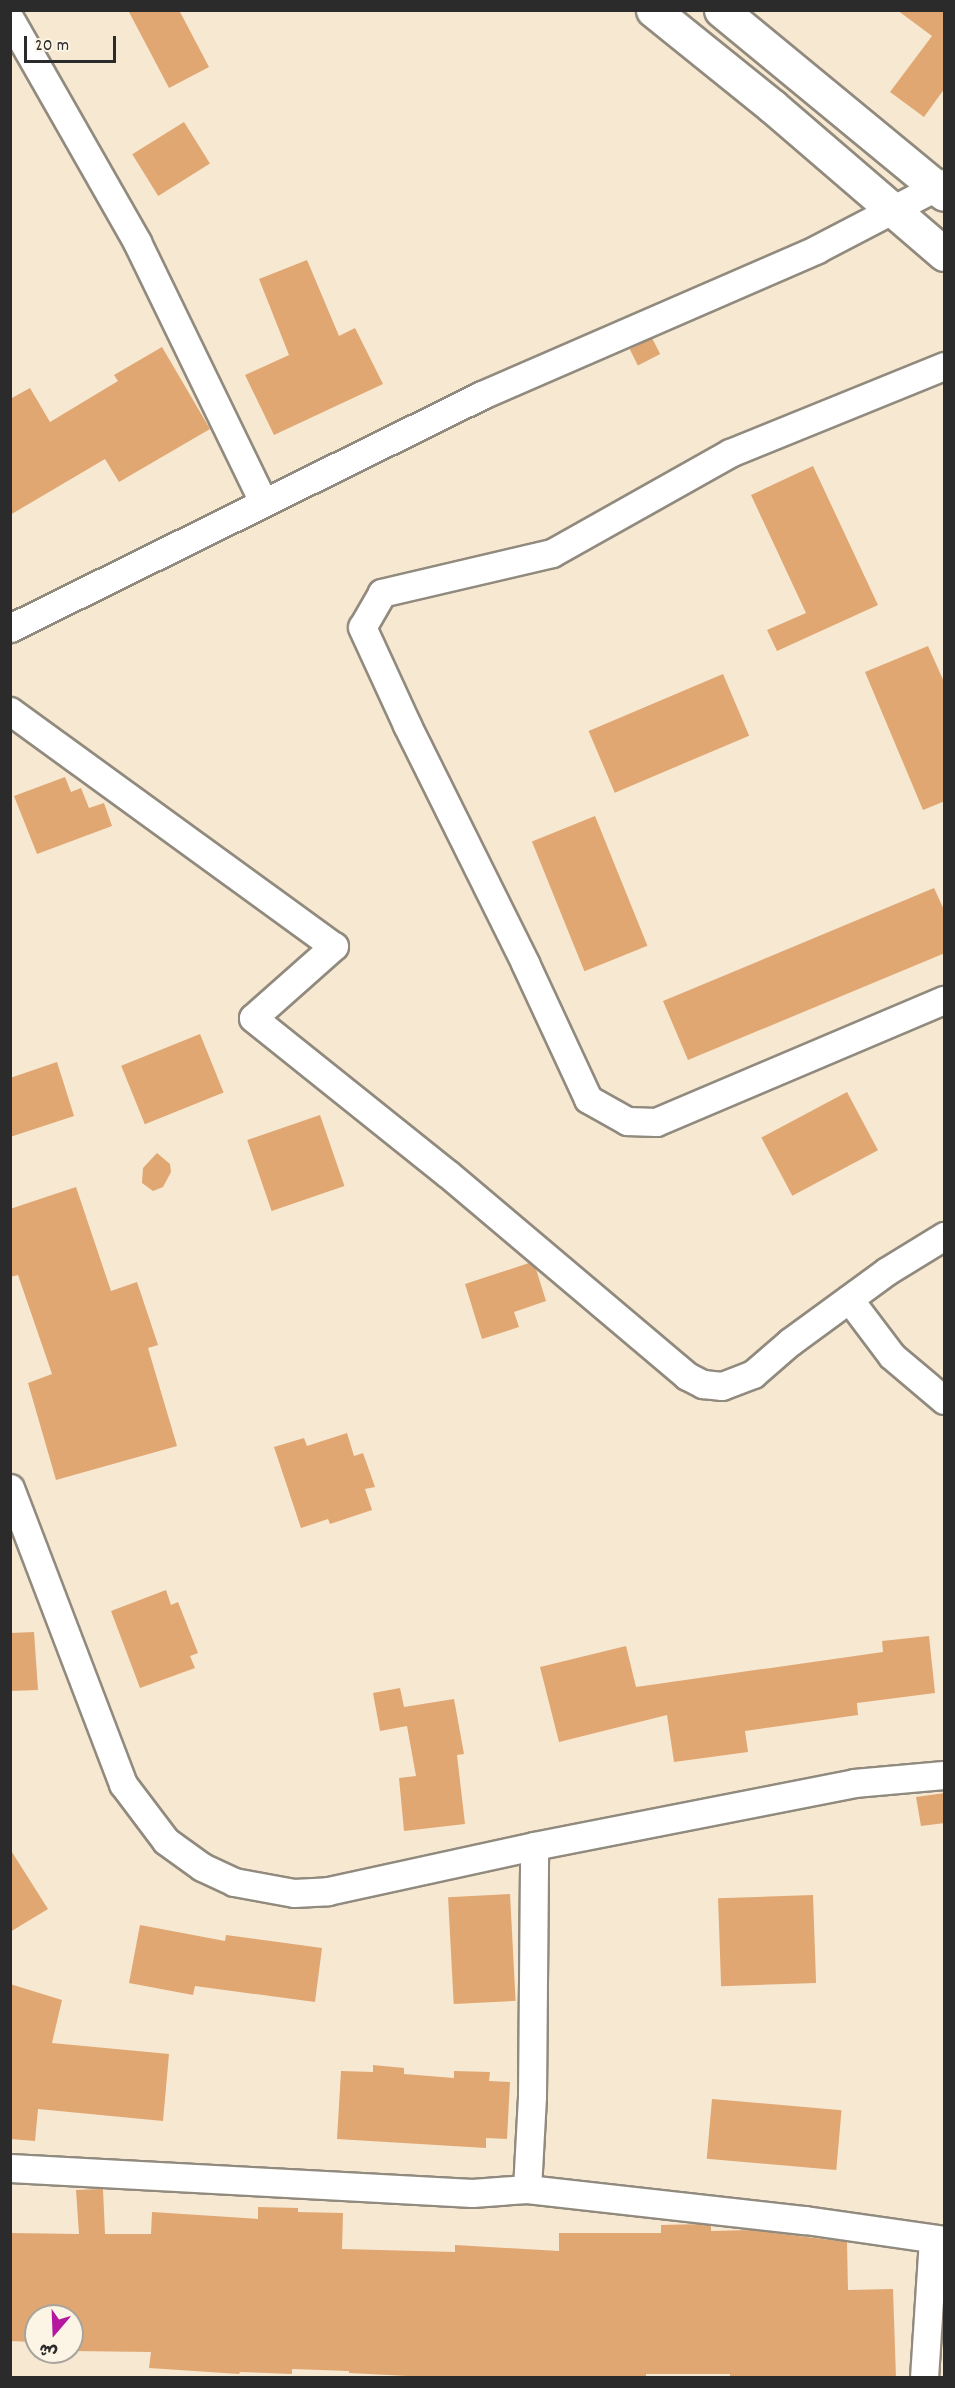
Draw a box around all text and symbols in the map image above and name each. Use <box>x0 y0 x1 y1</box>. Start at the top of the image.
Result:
scale bar <box>27 24 118 62</box>
text: 20 m <box>35 34 69 59</box>
north arrow <box>24 2304 84 2364</box>
text: ش <box>37 2336 61 2363</box>

